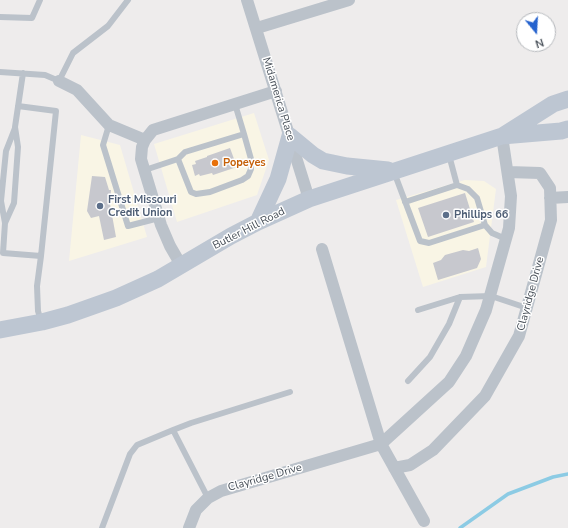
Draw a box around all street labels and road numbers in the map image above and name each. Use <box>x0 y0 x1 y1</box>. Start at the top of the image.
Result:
street label: Midamerica Place <box>259 56 297 142</box>
street label: Butler Hill Road <box>211 205 287 253</box>
street label: Clayridge Drive <box>515 255 547 333</box>
street label: Clayridge Drive <box>227 461 303 495</box>

